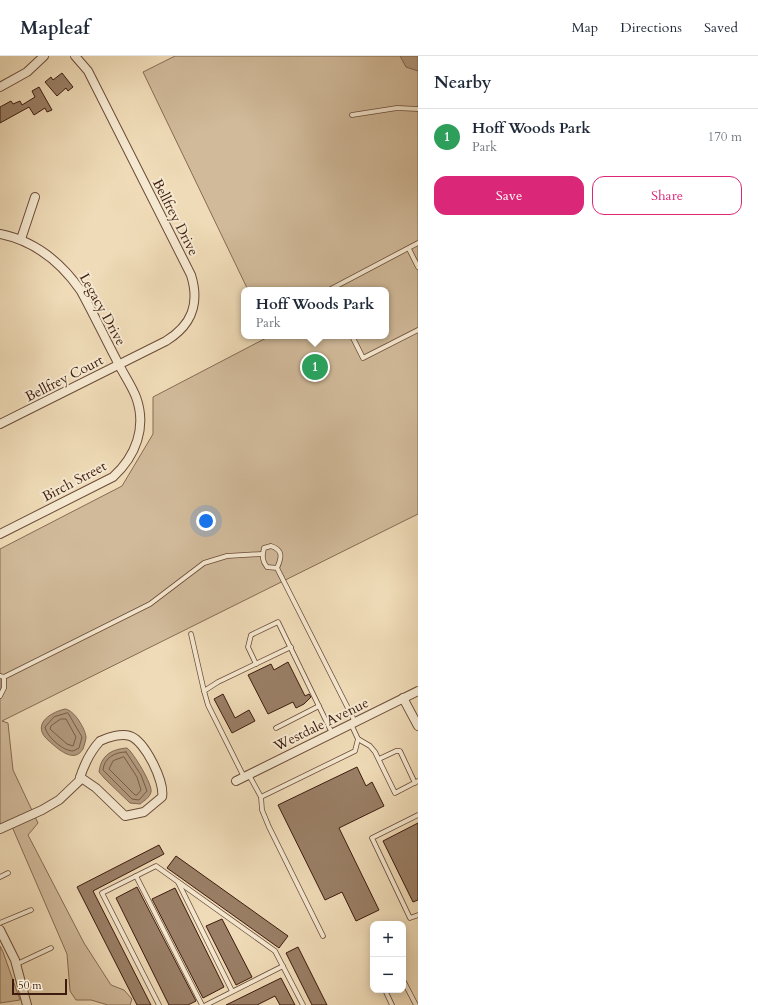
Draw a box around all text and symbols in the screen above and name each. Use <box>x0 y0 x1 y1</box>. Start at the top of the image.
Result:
text: Mapleaf <box>20 15 90 41</box>
text: Map <box>572 18 598 37</box>
text: Directions <box>620 18 682 37</box>
text: Saved <box>704 18 738 37</box>
text: Nearby <box>434 71 491 94</box>
text: Hoff Woods Park <box>472 118 591 138</box>
text: 1 <box>444 128 450 146</box>
text: 170 m <box>708 128 742 146</box>
text: Park <box>472 138 497 156</box>
street label: Bellfrey Drive <box>148 176 203 259</box>
button: Save <box>434 176 584 215</box>
button: Share <box>592 176 742 215</box>
street label: Legacy Drive <box>75 270 130 349</box>
popup <box>241 287 389 339</box>
text: Hoff Woods Park <box>256 294 374 314</box>
text: Park <box>256 314 281 332</box>
street label: Bellfrey Court <box>22 350 107 406</box>
pin: 1 <box>302 352 328 382</box>
street label: Birch Street <box>39 456 110 506</box>
your location <box>196 511 216 531</box>
street label: Westdale Avenue <box>270 693 372 756</box>
map controls <box>370 921 406 993</box>
button: + <box>370 921 406 957</box>
button: − <box>370 957 406 993</box>
scale bar <box>12 977 67 996</box>
text: 50 m <box>18 978 42 993</box>

